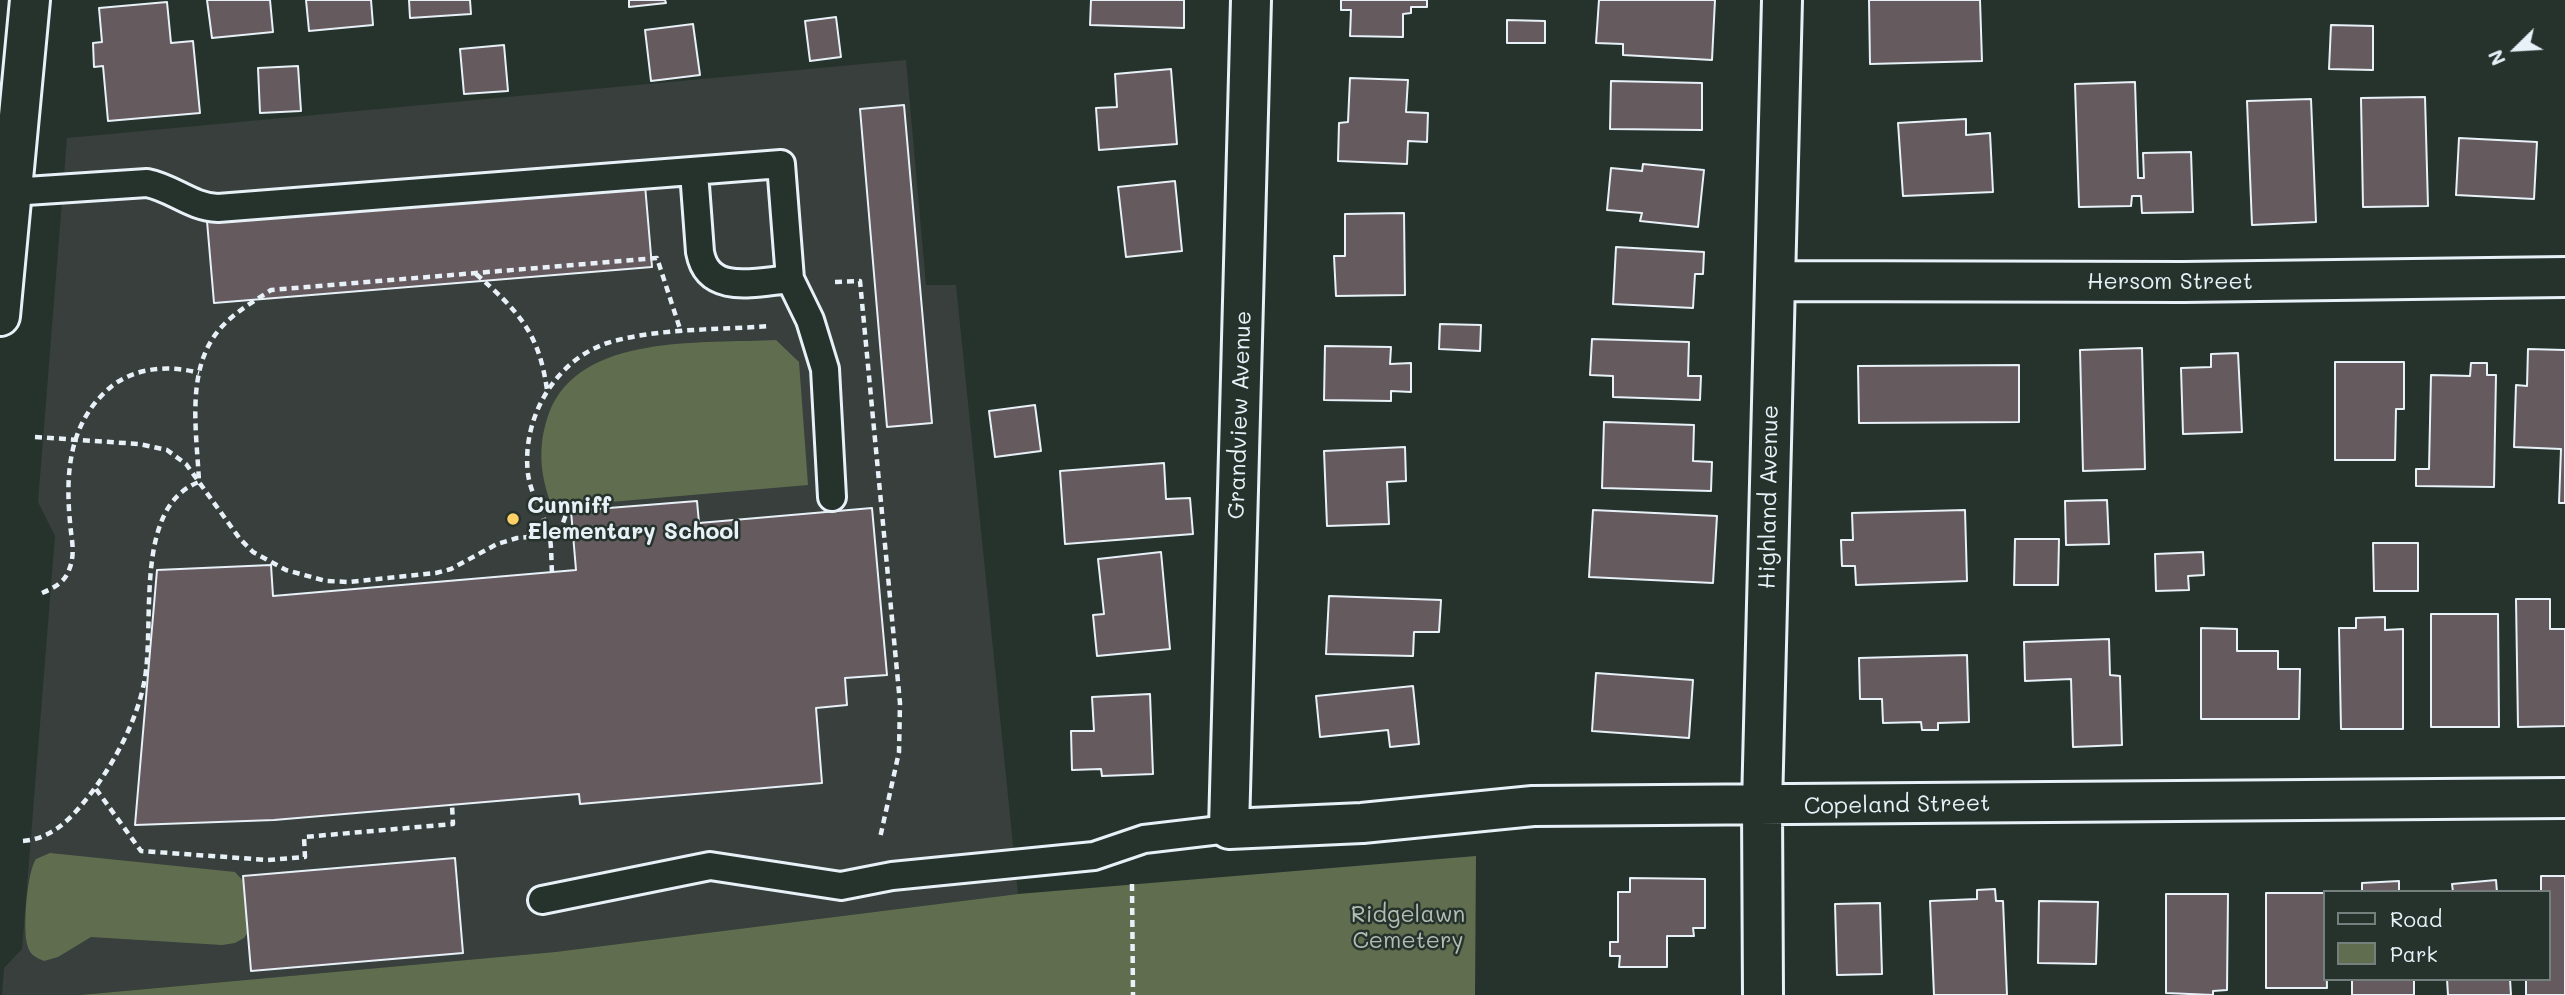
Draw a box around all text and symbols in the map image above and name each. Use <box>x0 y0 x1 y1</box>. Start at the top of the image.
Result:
north arrow <box>2481 14 2551 84</box>
text: N <box>2482 46 2511 69</box>
street label: Hersom Street <box>2087 268 2253 296</box>
street label: Grandview Avenue <box>1223 310 1257 520</box>
street label: Highland Avenue <box>1754 405 1784 589</box>
place label: Cunniff Elementary School <box>527 492 740 546</box>
marker: Cunniff Elementary School <box>505 511 521 527</box>
street label: Copeland Street <box>1804 790 1990 820</box>
legend <box>2324 890 2551 981</box>
park label: Ridgelawn Cemetery <box>1351 901 1465 955</box>
text: Road <box>2390 905 2442 932</box>
text: Park <box>2390 940 2438 967</box>

